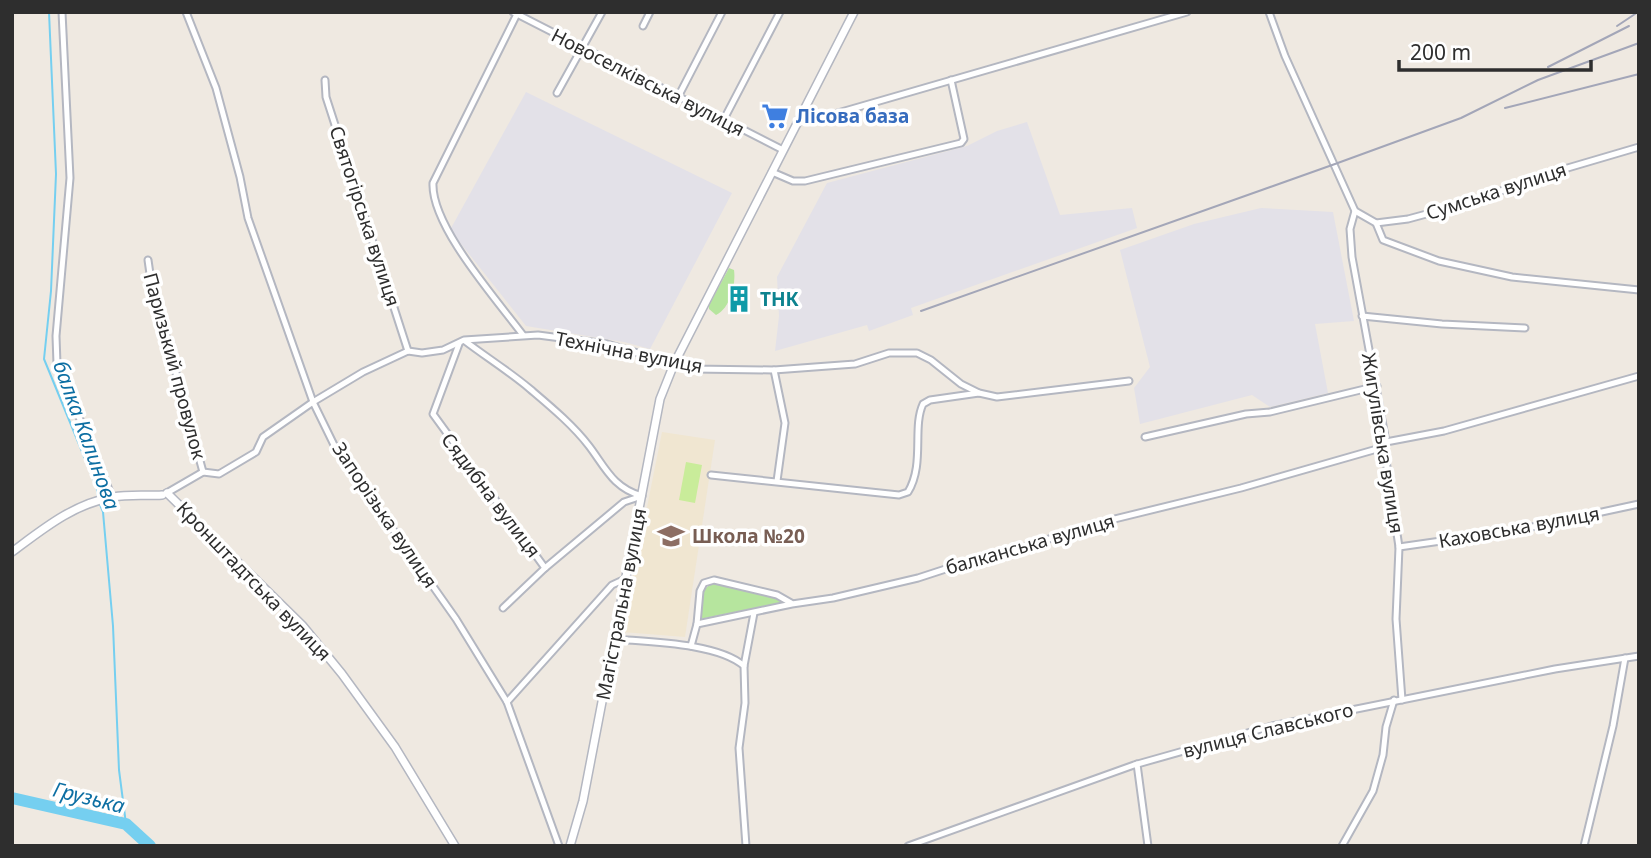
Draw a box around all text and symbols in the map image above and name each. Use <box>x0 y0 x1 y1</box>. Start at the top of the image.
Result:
street label: Новоселківська вулиця <box>547 22 749 142</box>
scale bar <box>1399 28 1592 72</box>
text: 200 m <box>1410 38 1471 66</box>
supermarket icon: Лісова база <box>760 101 790 131</box>
place label: Лісова база <box>796 103 909 129</box>
street label: Святогірська вулиця <box>324 122 406 310</box>
street label: Сумська вулиця <box>1422 156 1570 226</box>
street label: Паризький провулок <box>138 270 212 462</box>
building icon: ТНК <box>724 284 754 314</box>
place label: ТНК <box>760 286 800 312</box>
street label: Технічна вулиця <box>553 325 705 379</box>
street label: Жигулівська вулиця <box>1356 351 1410 535</box>
water label: балка Калинова <box>47 357 127 514</box>
street label: Сядибна вулиця <box>436 427 546 563</box>
street label: Запорізька вулиця <box>327 437 443 593</box>
street label: Кронштадтська вулиця <box>171 496 337 666</box>
street label: Каховська вулиця <box>1437 500 1601 554</box>
street label: Магістральна вулиця <box>590 506 652 702</box>
street label: балканська вулиця <box>942 507 1118 581</box>
school or university icon: Школа №20 <box>656 521 686 551</box>
place label: Школа №20 <box>692 523 805 549</box>
street label: вулиця Славського <box>1180 696 1356 764</box>
water label: Грузька <box>50 775 128 819</box>

